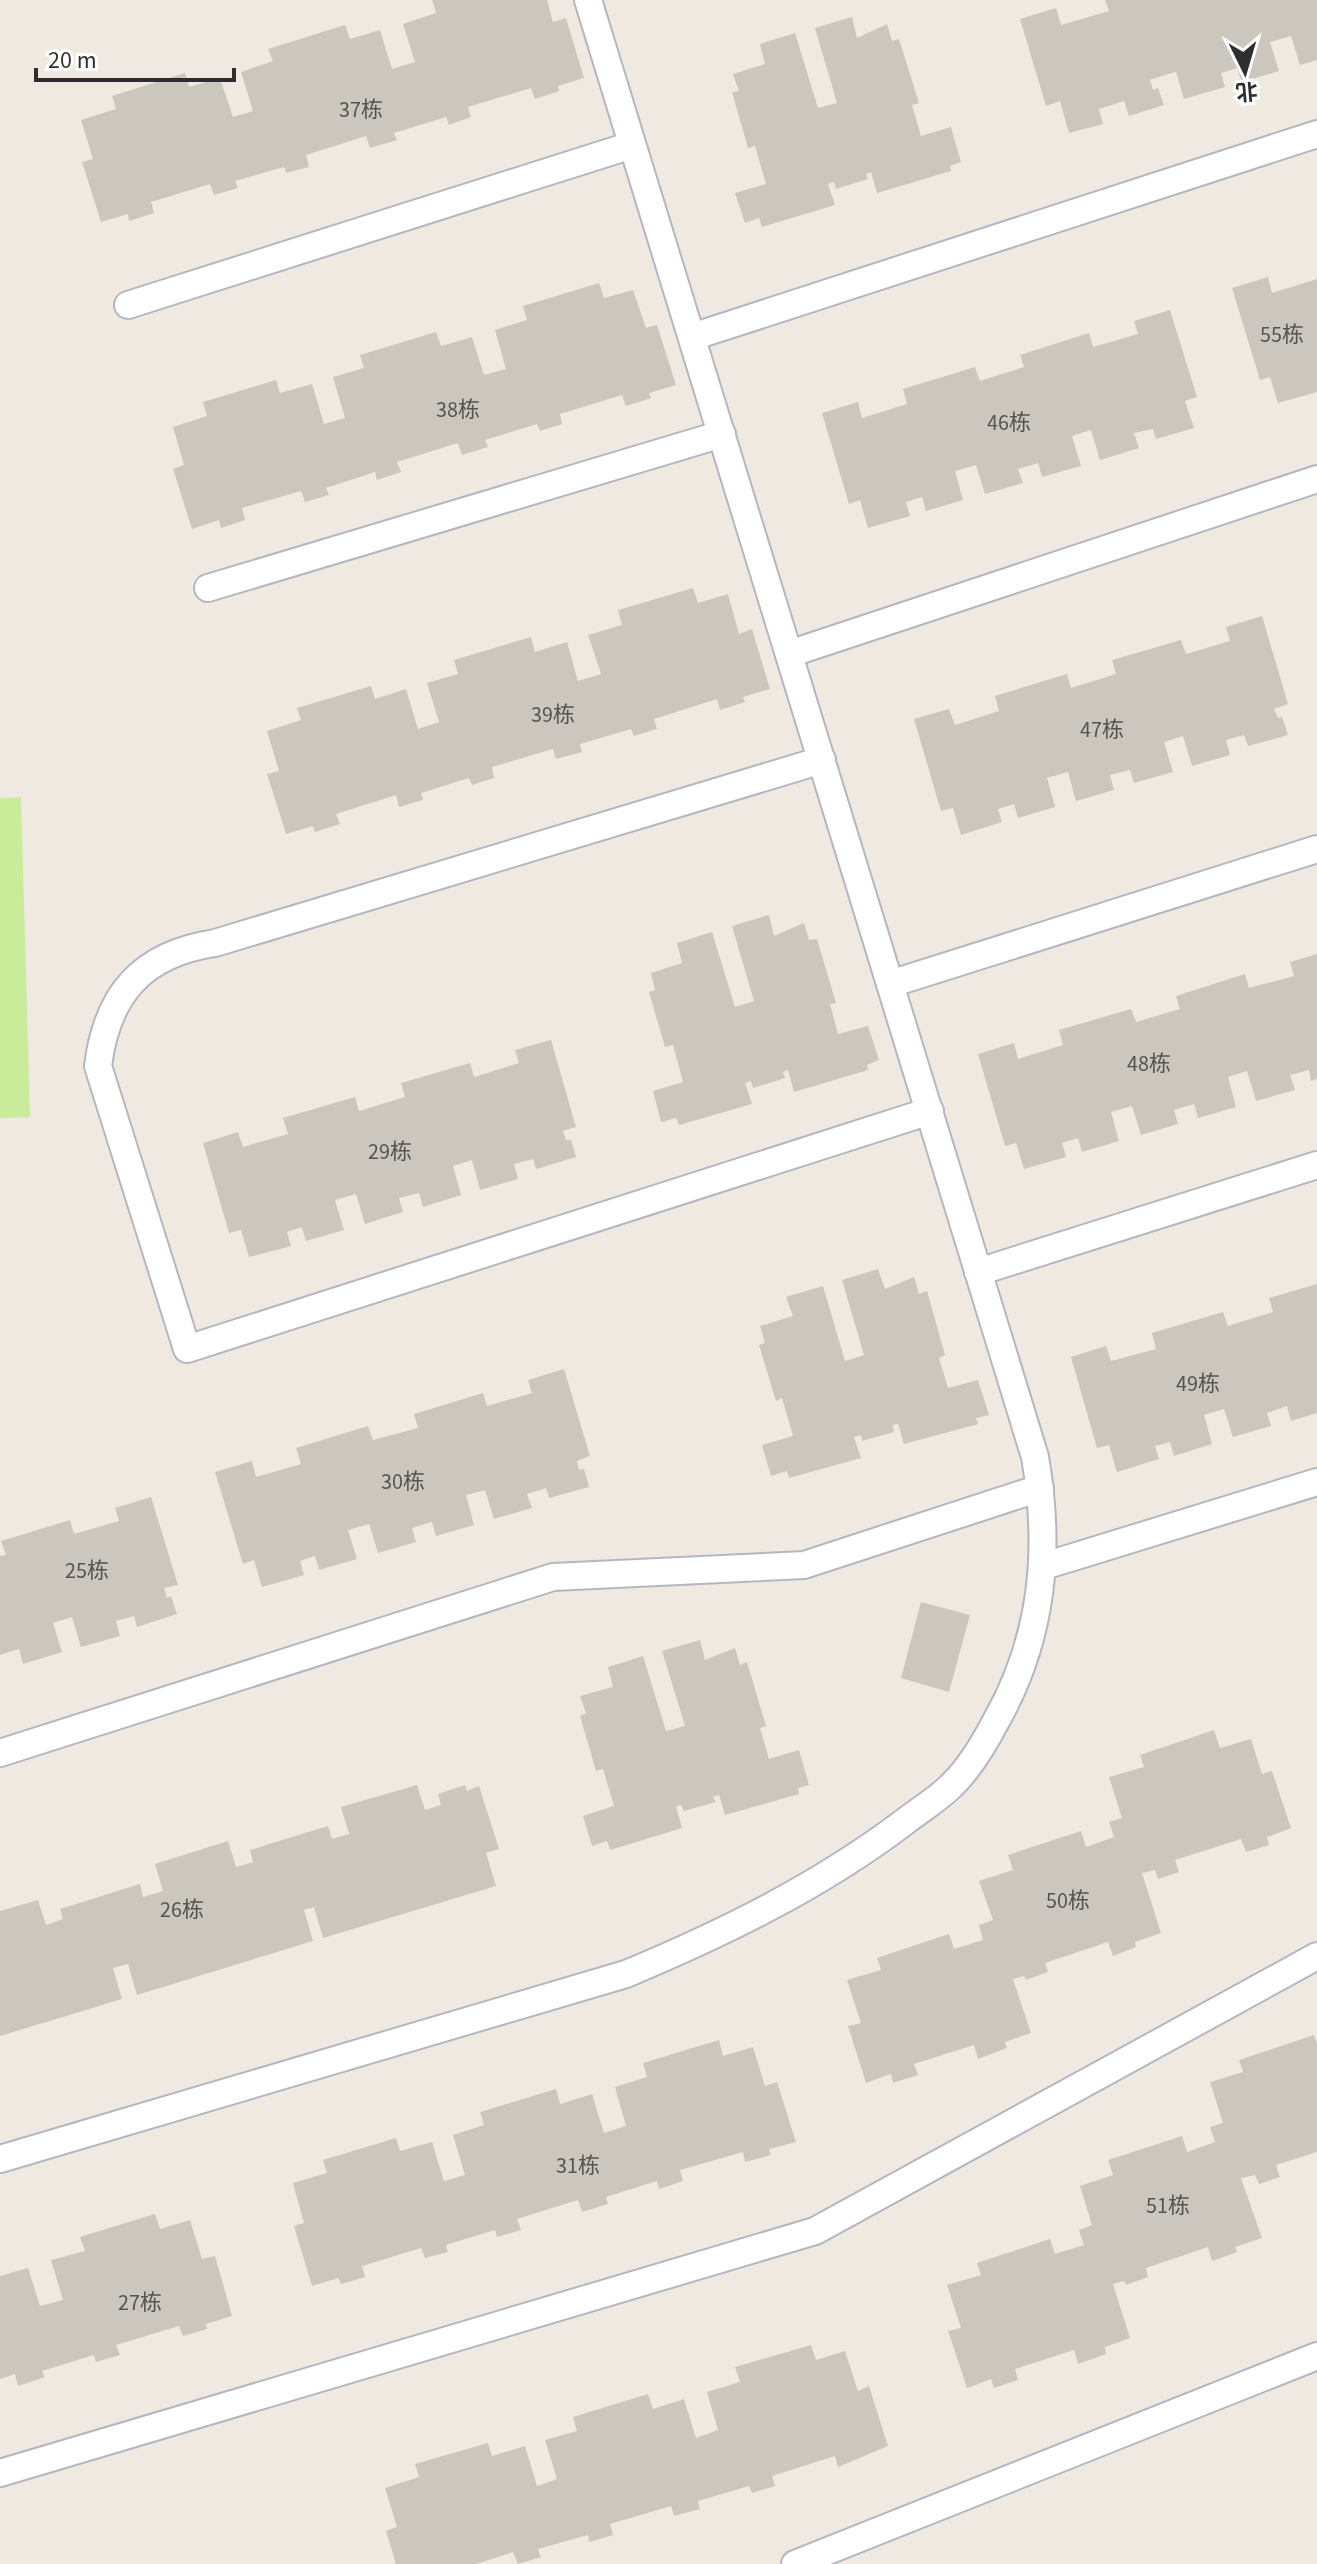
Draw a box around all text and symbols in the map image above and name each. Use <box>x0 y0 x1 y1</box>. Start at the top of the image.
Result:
scale bar <box>36 32 234 82</box>
north arrow <box>1205 32 1285 112</box>
text: 20 m <box>48 43 97 78</box>
text: 北 <box>1234 74 1259 108</box>
house number: 37栋 <box>339 94 383 126</box>
house number: 55栋 <box>1260 319 1304 351</box>
house number: 38栋 <box>436 394 480 426</box>
house number: 46栋 <box>987 407 1031 439</box>
house number: 39栋 <box>531 699 575 731</box>
house number: 47栋 <box>1080 714 1124 746</box>
house number: 48栋 <box>1127 1048 1171 1080</box>
house number: 29栋 <box>368 1136 412 1168</box>
house number: 49栋 <box>1176 1368 1220 1400</box>
house number: 30栋 <box>381 1466 425 1498</box>
house number: 25栋 <box>65 1555 109 1587</box>
house number: 50栋 <box>1046 1885 1090 1917</box>
house number: 26栋 <box>160 1894 204 1926</box>
house number: 31栋 <box>556 2150 600 2182</box>
house number: 51栋 <box>1146 2190 1190 2222</box>
house number: 27栋 <box>118 2287 162 2319</box>

